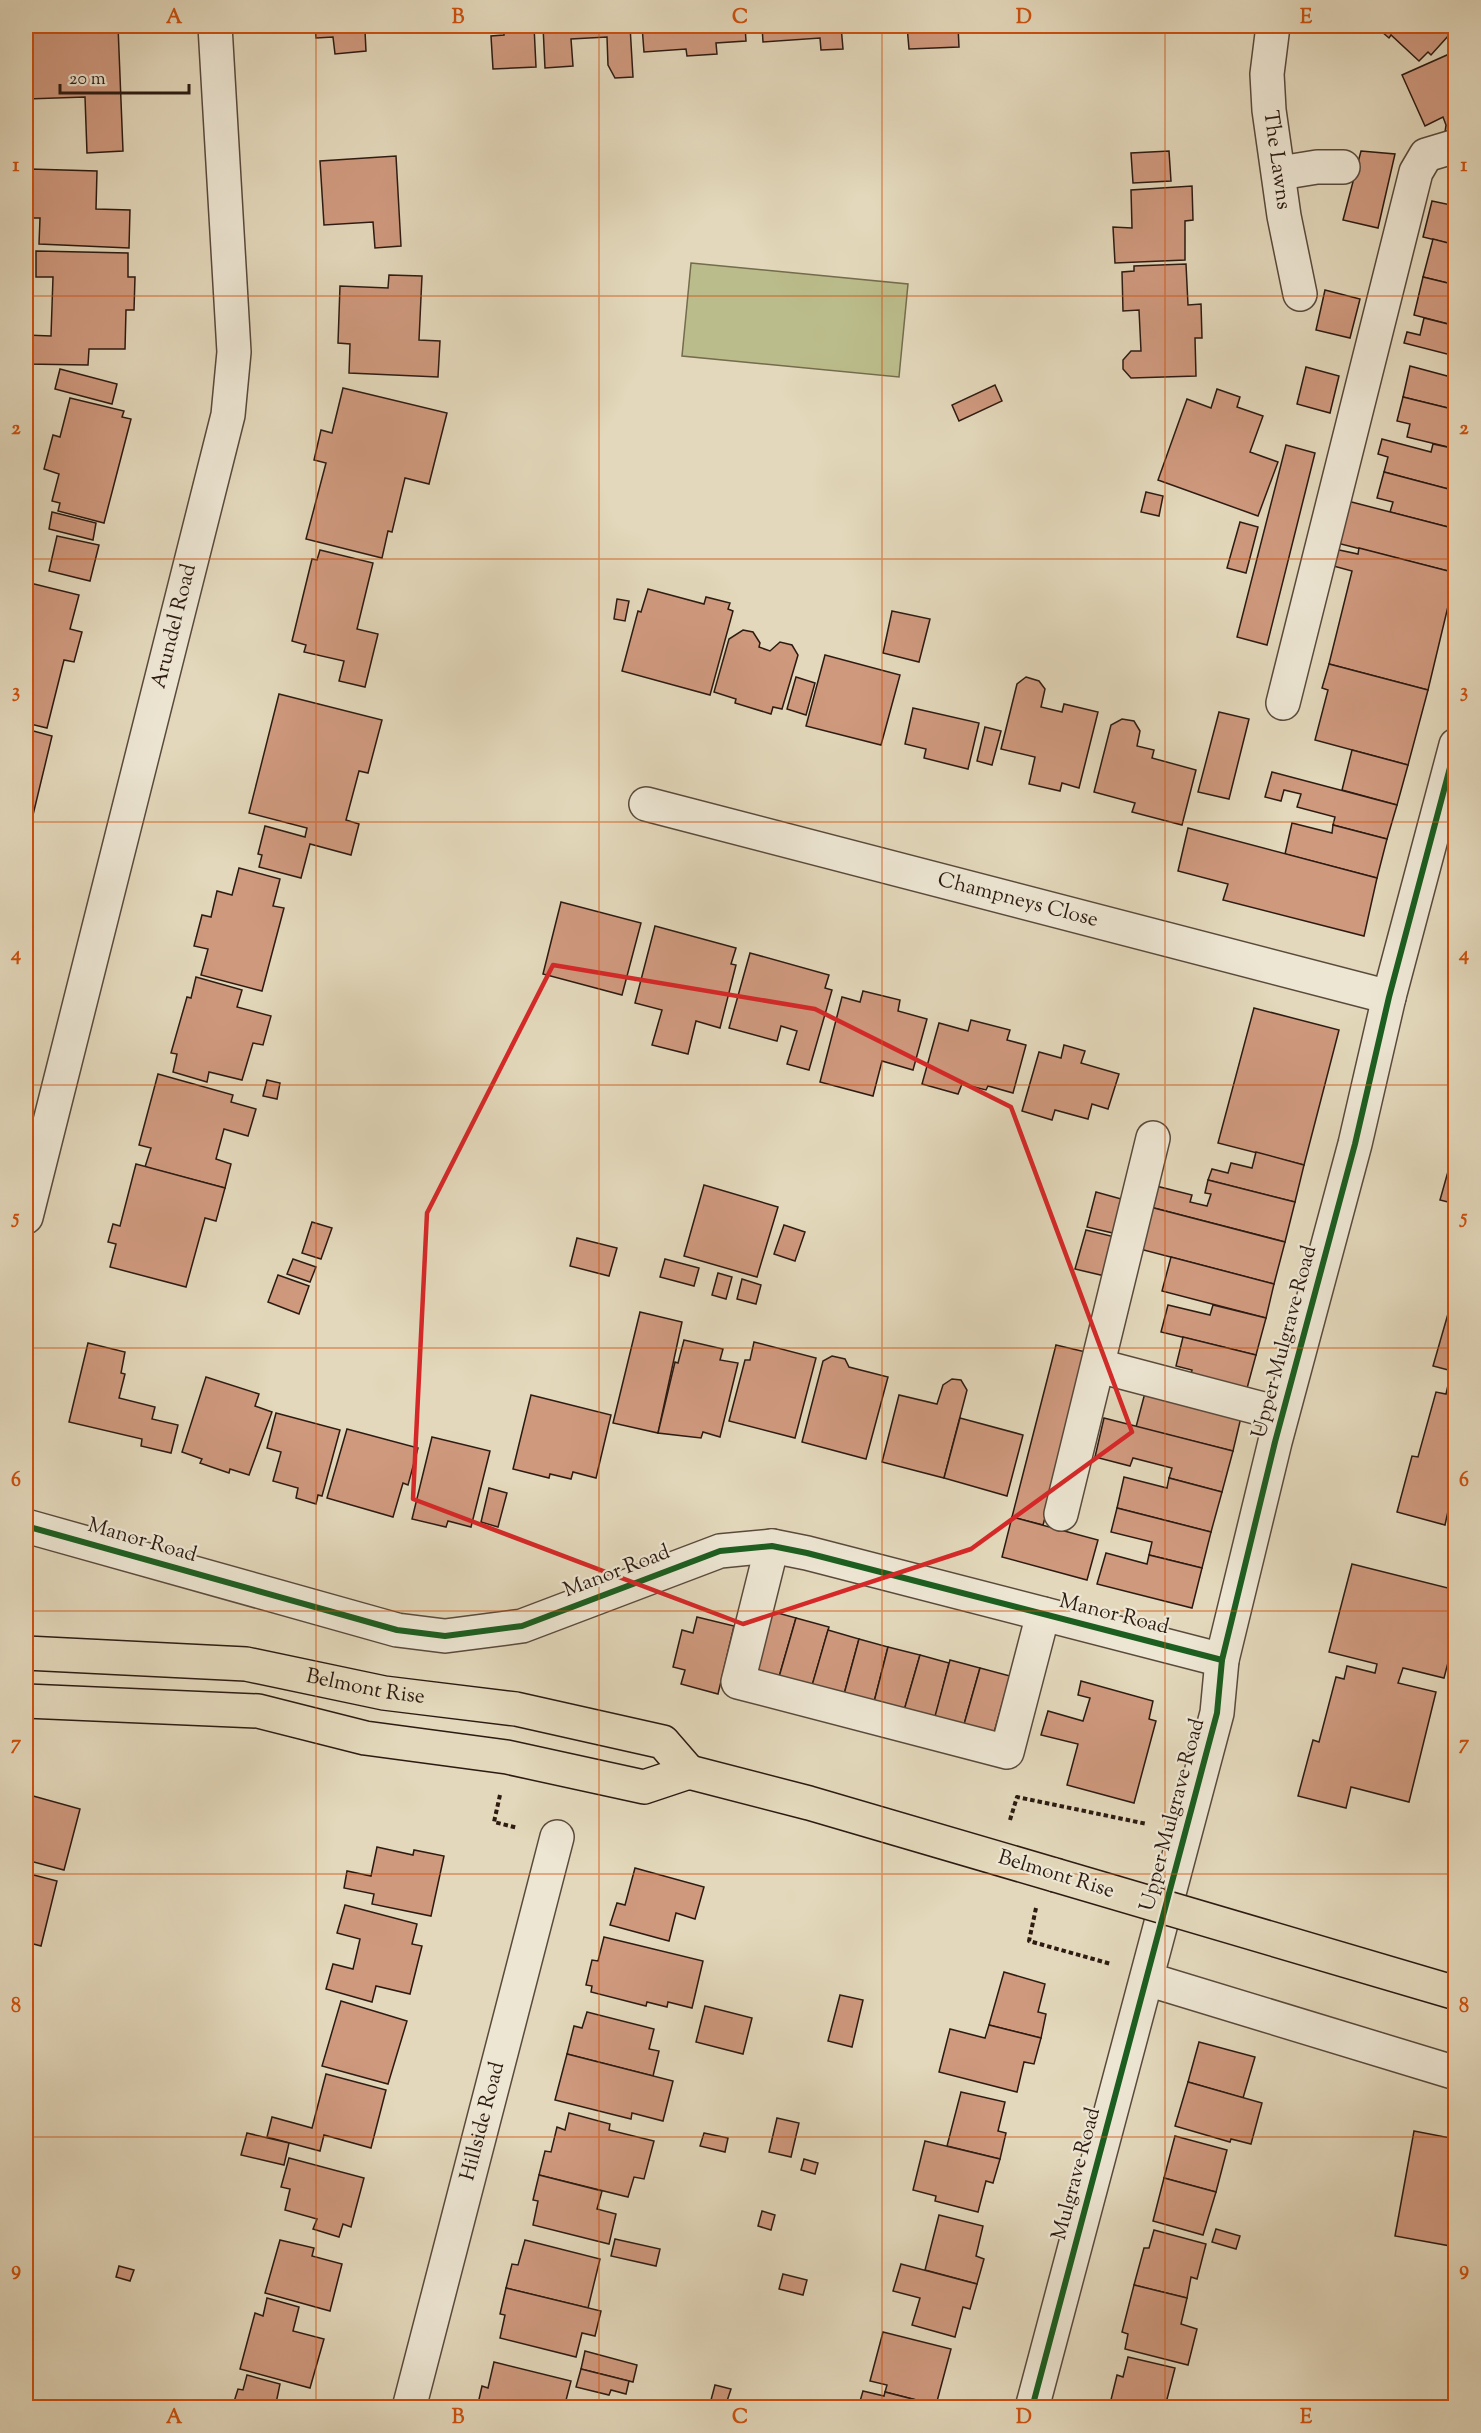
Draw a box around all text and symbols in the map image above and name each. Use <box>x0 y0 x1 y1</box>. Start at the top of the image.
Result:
text: A <box>166 4 183 33</box>
text: B <box>452 4 465 33</box>
text: C <box>732 4 748 33</box>
text: D <box>1016 4 1032 33</box>
text: E <box>1300 4 1313 33</box>
scale bar <box>60 57 189 95</box>
text: 20 m <box>69 67 106 93</box>
street label: The Lawns <box>1254 109 1298 212</box>
text: 1 <box>13 152 20 181</box>
text: 1 <box>1461 152 1468 181</box>
text: 2 <box>11 415 21 444</box>
text: 2 <box>1459 415 1469 444</box>
street label: Arundel Road <box>145 561 205 692</box>
text: 3 <box>12 678 20 707</box>
text: 3 <box>1460 678 1468 707</box>
street label: Champneys Close <box>934 865 1101 936</box>
text: 4 <box>10 941 21 970</box>
text: 4 <box>1458 941 1469 970</box>
text: 5 <box>11 1204 20 1233</box>
text: 5 <box>1459 1204 1468 1233</box>
street label: Upper Mulgrave Road <box>1245 1242 1325 1442</box>
text: 6 <box>11 1467 21 1496</box>
text: 6 <box>1459 1467 1469 1496</box>
street label: Manor Road <box>84 1511 200 1571</box>
street label: Manor Road <box>559 1538 675 1606</box>
street label: Manor Road <box>1056 1587 1172 1643</box>
street label: Belmont Rise <box>303 1662 426 1713</box>
street label: Upper Mulgrave Road <box>1133 1715 1213 1915</box>
text: 7 <box>11 1730 22 1759</box>
text: 7 <box>1459 1730 1470 1759</box>
street label: Belmont Rise <box>994 1843 1118 1907</box>
text: 8 <box>11 1993 21 2022</box>
text: 8 <box>1459 1993 1469 2022</box>
street label: Hillside Road <box>453 2059 513 2184</box>
street label: Mulgrave Road <box>1045 2104 1109 2244</box>
text: 9 <box>11 2256 21 2285</box>
text: 9 <box>1459 2256 1469 2285</box>
text: A <box>166 2404 183 2433</box>
text: B <box>452 2404 465 2433</box>
text: C <box>732 2404 748 2433</box>
text: D <box>1016 2404 1032 2433</box>
text: E <box>1300 2404 1313 2433</box>

